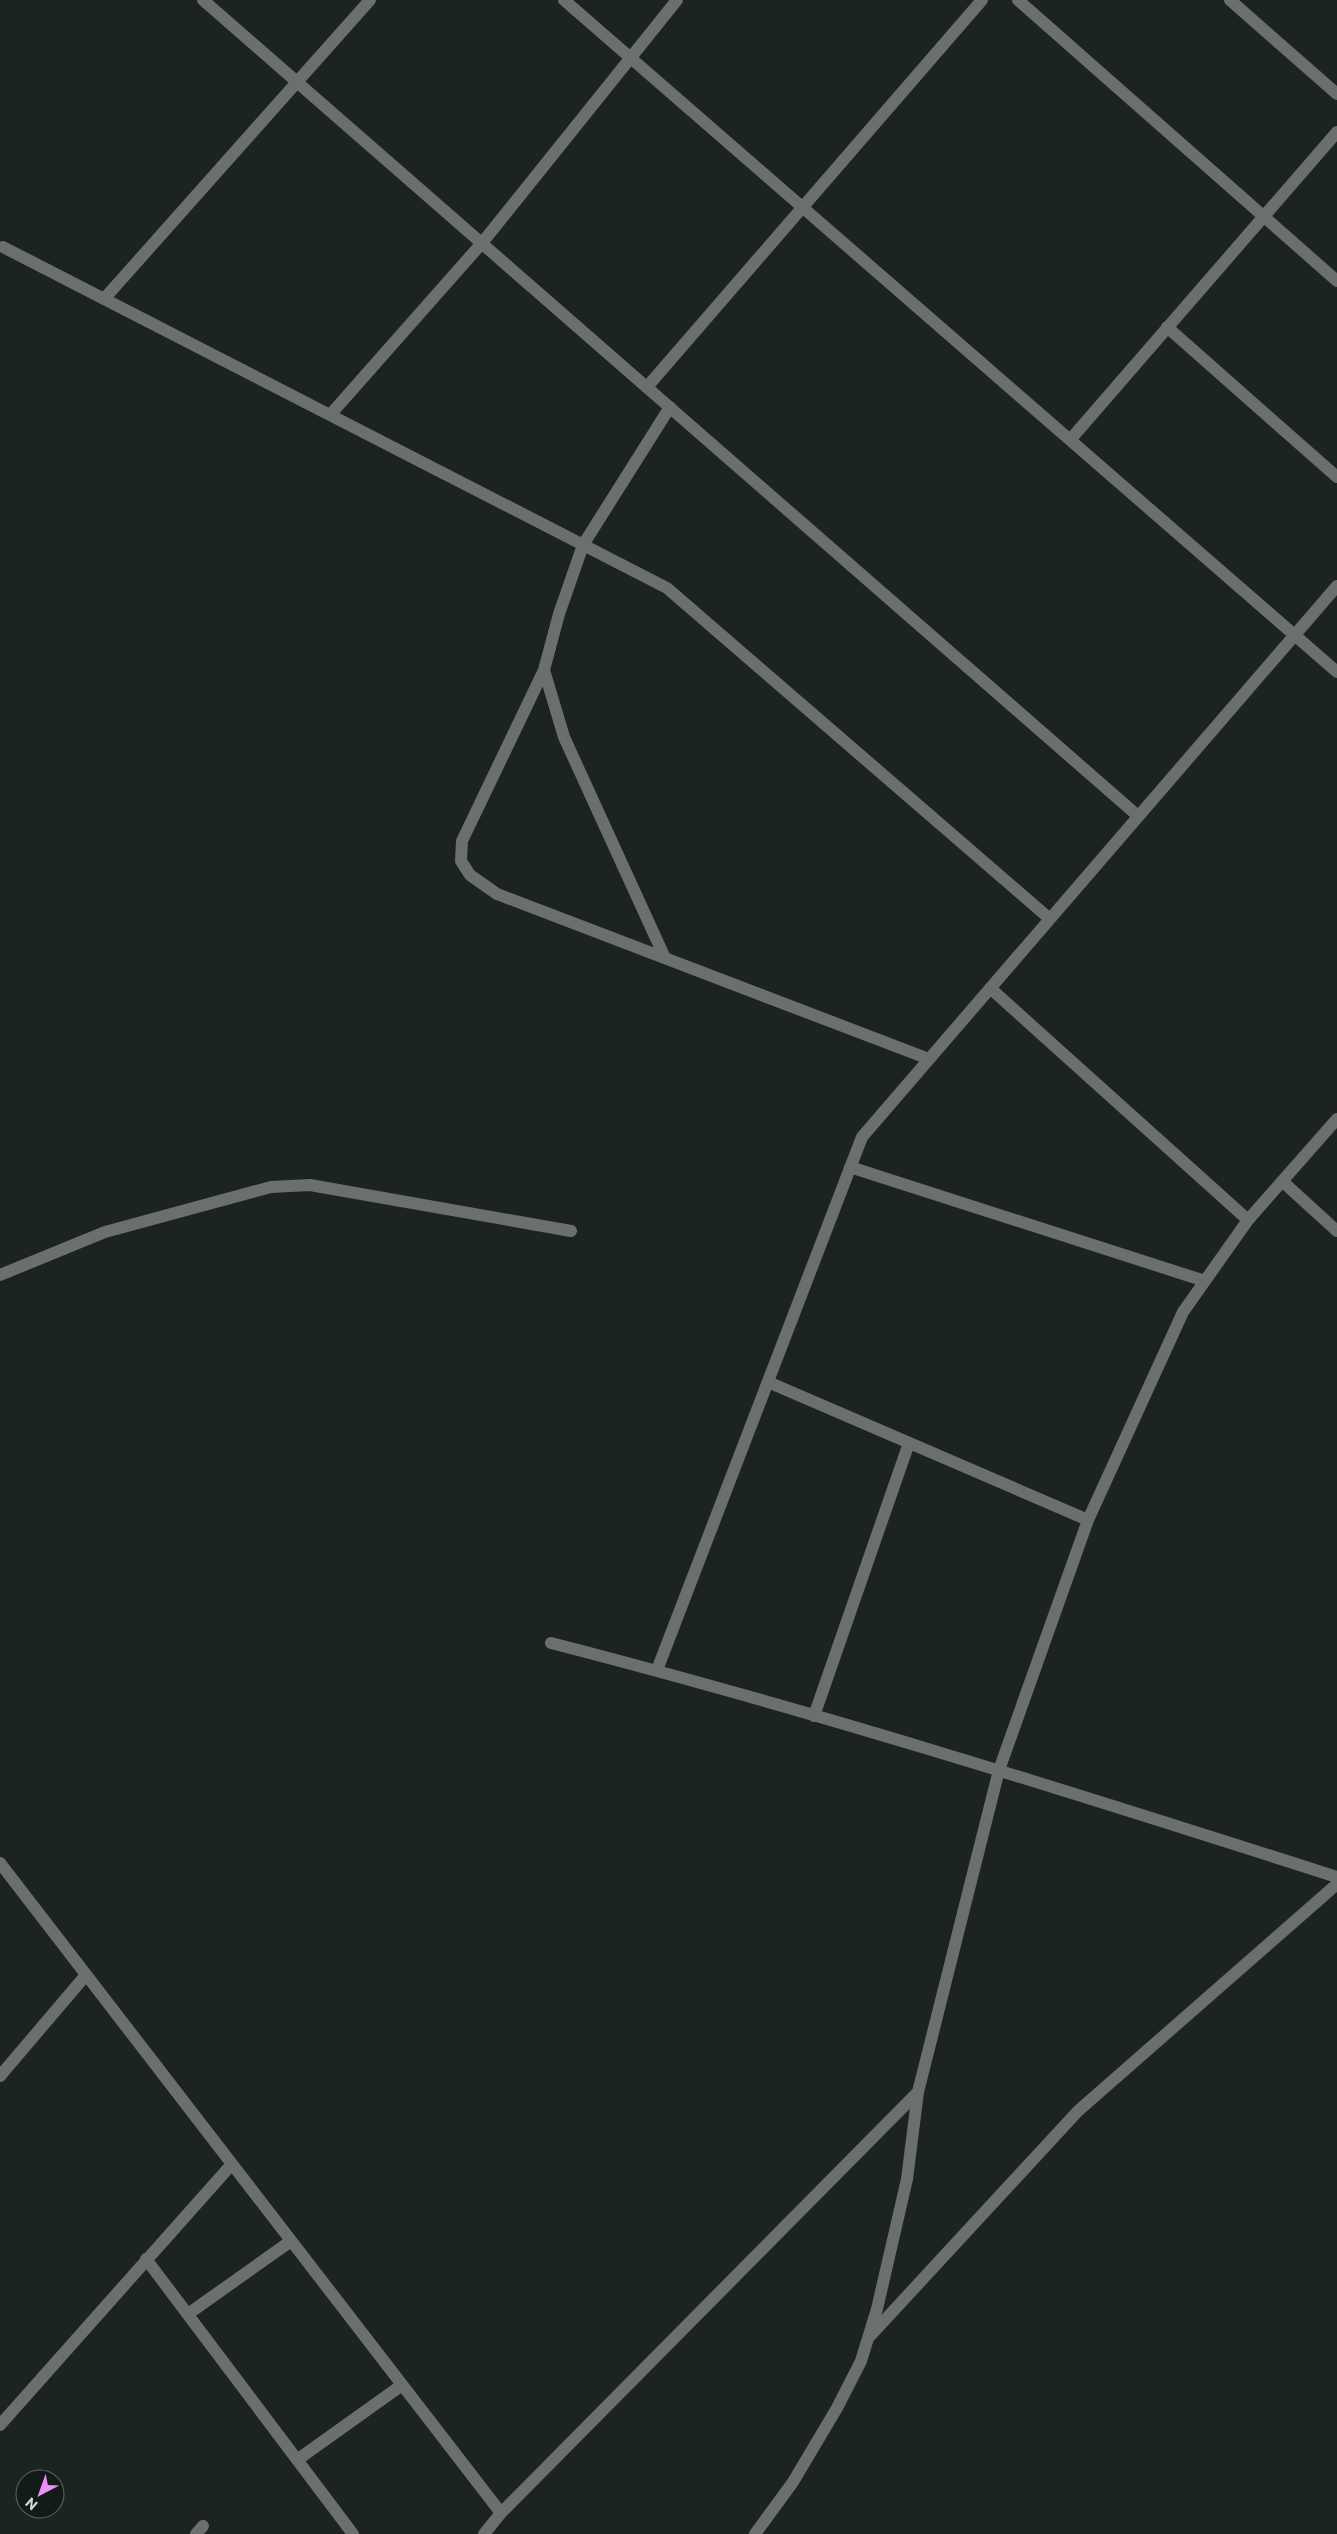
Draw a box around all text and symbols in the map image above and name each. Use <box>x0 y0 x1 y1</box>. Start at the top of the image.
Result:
north arrow <box>15 2469 65 2519</box>
text: N <box>22 2494 41 2514</box>

